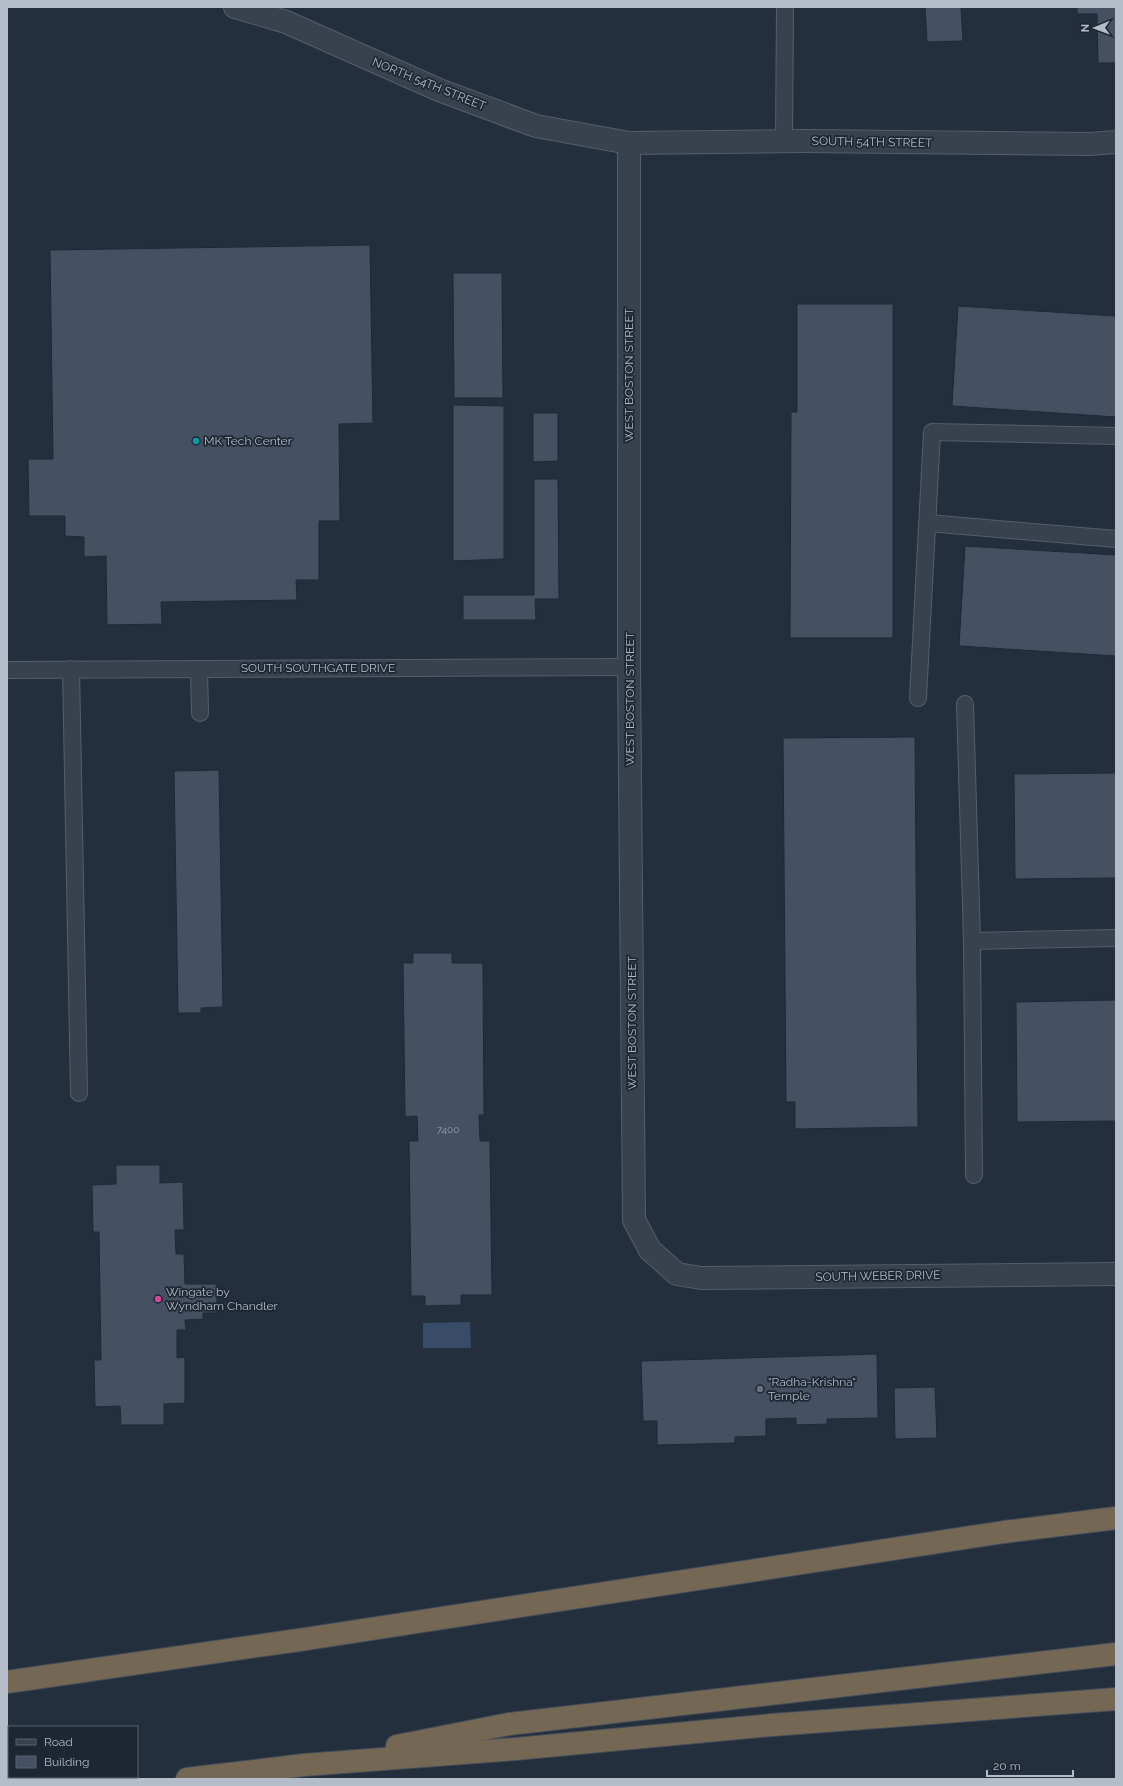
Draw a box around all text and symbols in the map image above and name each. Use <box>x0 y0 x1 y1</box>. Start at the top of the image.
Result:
north arrow <box>1075 8 1115 48</box>
text: N <box>1079 24 1092 32</box>
street label: NORTH 54TH STREET <box>370 55 489 113</box>
street label: SOUTH 54TH STREET <box>812 134 933 150</box>
street label: WEST BOSTON STREET <box>622 307 636 442</box>
place label: MK Tech Center <box>204 434 293 448</box>
marker: MK Tech Center <box>191 436 201 446</box>
street label: WEST BOSTON STREET <box>623 631 637 766</box>
street label: SOUTH SOUTHGATE DRIVE <box>241 661 395 675</box>
street label: WEST BOSTON STREET <box>625 955 639 1090</box>
house number: 7400 <box>437 1124 459 1135</box>
street label: SOUTH WEBER DRIVE <box>815 1268 941 1284</box>
place label: Wingate by Wyndham Chandler <box>166 1285 279 1313</box>
marker: Wingate by Wyndham Chandler <box>153 1294 163 1304</box>
place label: "Radha-Krishna" Temple <box>768 1375 856 1403</box>
marker: "Radha-Krishna" Temple <box>755 1384 765 1394</box>
legend <box>8 1726 138 1778</box>
text: Road <box>44 1735 73 1749</box>
scale bar <box>987 1752 1073 1778</box>
text: Building <box>44 1755 90 1769</box>
text: 20 m <box>993 1759 1021 1773</box>

